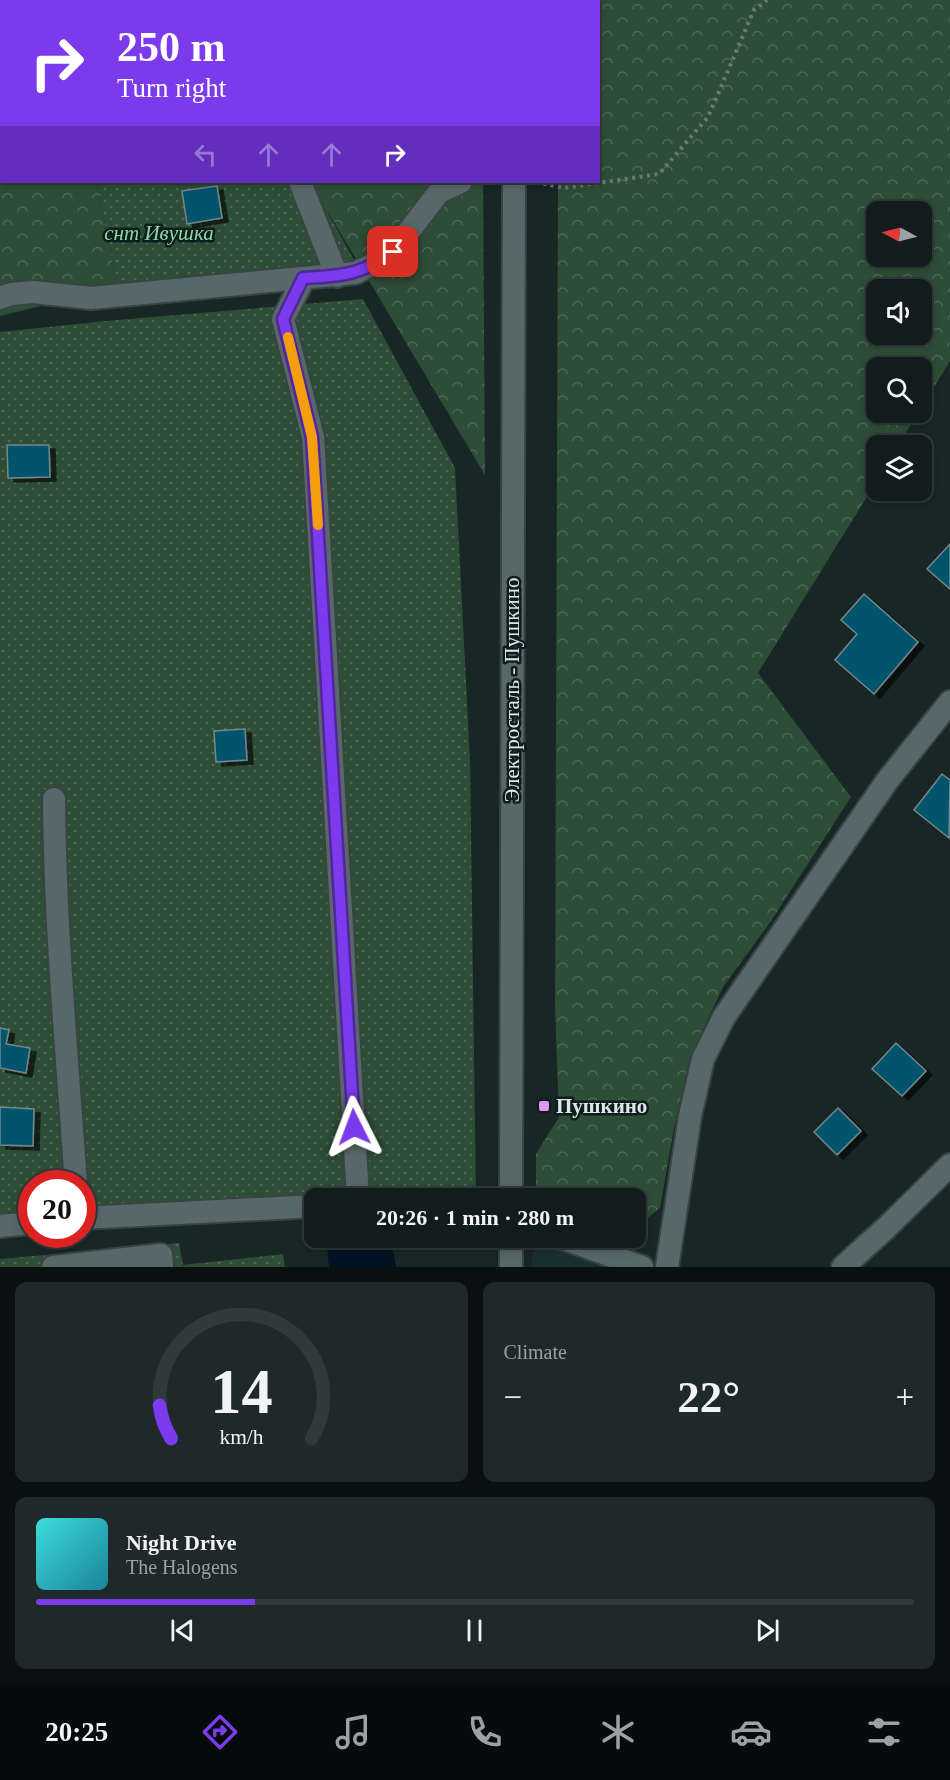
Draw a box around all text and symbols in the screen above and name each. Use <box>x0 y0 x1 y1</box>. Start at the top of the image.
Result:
icon: right <box>18 24 96 102</box>
text: 250 m <box>117 24 226 70</box>
text: Turn right <box>117 73 226 103</box>
icon: left <box>189 138 222 171</box>
icon: ahead <box>252 138 285 171</box>
icon: ahead <box>315 138 348 171</box>
icon: right <box>378 138 411 171</box>
north arrow <box>866 201 932 267</box>
map controls <box>866 201 932 501</box>
park label: снт Ивушка <box>104 221 214 245</box>
pin <box>367 226 418 277</box>
icon: arrive <box>376 235 409 268</box>
button: sound <box>866 279 932 345</box>
button: search <box>866 357 932 423</box>
button: layers <box>866 435 932 501</box>
street label: Электросталь - Пушкино <box>500 577 524 803</box>
place label: Пушкино <box>556 1094 647 1118</box>
position arrow <box>322 1095 386 1159</box>
marker: Пушкино <box>537 1099 551 1113</box>
speed limit sign: 20 <box>18 1170 96 1248</box>
text: 20:26 · 1 min · 280 m <box>376 1205 574 1230</box>
text: Climate <box>504 1341 567 1363</box>
text: 14 <box>210 1357 272 1426</box>
text: 22° <box>677 1372 740 1422</box>
text: − <box>504 1379 522 1415</box>
text: + <box>895 1379 914 1415</box>
text: km/h <box>219 1425 264 1449</box>
text: Night Drive <box>126 1530 237 1555</box>
text: The Halogens <box>126 1556 238 1578</box>
icon: previous <box>166 1614 199 1647</box>
icon: pause <box>458 1614 491 1647</box>
icon: next <box>751 1614 784 1647</box>
icon: directions <box>199 1711 241 1753</box>
icon: music <box>332 1711 374 1753</box>
icon: phone <box>464 1711 506 1753</box>
icon: climate <box>597 1711 639 1753</box>
icon: car <box>730 1711 772 1753</box>
icon: filters <box>863 1711 905 1753</box>
text: 20:25 <box>45 1717 108 1747</box>

